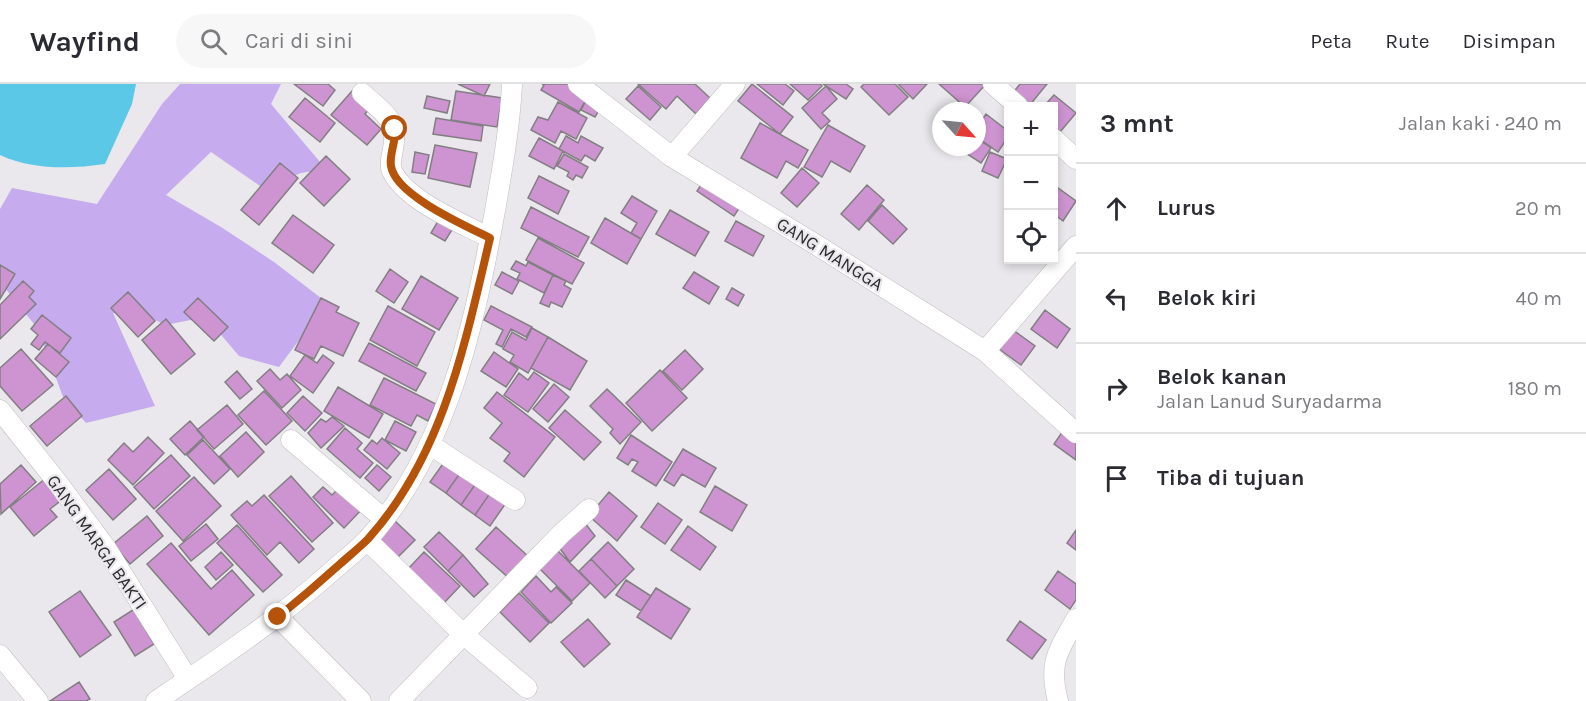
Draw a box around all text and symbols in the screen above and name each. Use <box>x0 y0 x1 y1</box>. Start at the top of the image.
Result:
search box <box>176 14 596 68</box>
text: Wayfind <box>30 25 140 58</box>
icon: search <box>197 25 230 58</box>
text: Cari di sini <box>245 28 353 54</box>
text: Peta <box>1310 29 1352 53</box>
text: Rute <box>1385 29 1429 53</box>
text: Disimpan <box>1462 29 1556 53</box>
north arrow <box>932 102 986 156</box>
map controls <box>1004 102 1058 264</box>
button: + <box>1004 102 1058 156</box>
text: 3 mnt <box>1100 108 1174 139</box>
text: Jalan kaki · 240 m <box>1399 112 1562 135</box>
route start <box>381 115 407 141</box>
button: − <box>1004 156 1058 210</box>
icon: ahead <box>1100 192 1133 225</box>
text: Lurus <box>1157 195 1216 221</box>
text: 20 m <box>1515 197 1562 220</box>
button: locate <box>1004 210 1058 264</box>
street label: GANG MANGGA <box>773 212 887 296</box>
icon: left <box>1100 282 1133 315</box>
text: Belok kiri <box>1157 285 1257 311</box>
text: 40 m <box>1516 287 1562 310</box>
text: Belok kanan <box>1157 364 1287 390</box>
icon: right <box>1100 372 1133 405</box>
text: 180 m <box>1508 377 1562 400</box>
text: Jalan Lanud Suryadarma <box>1157 390 1382 413</box>
icon: arrive <box>1100 462 1133 495</box>
text: Tiba di tujuan <box>1157 465 1304 491</box>
street label: GANG MARGA BAKTI <box>42 470 152 614</box>
route end <box>264 603 290 629</box>

